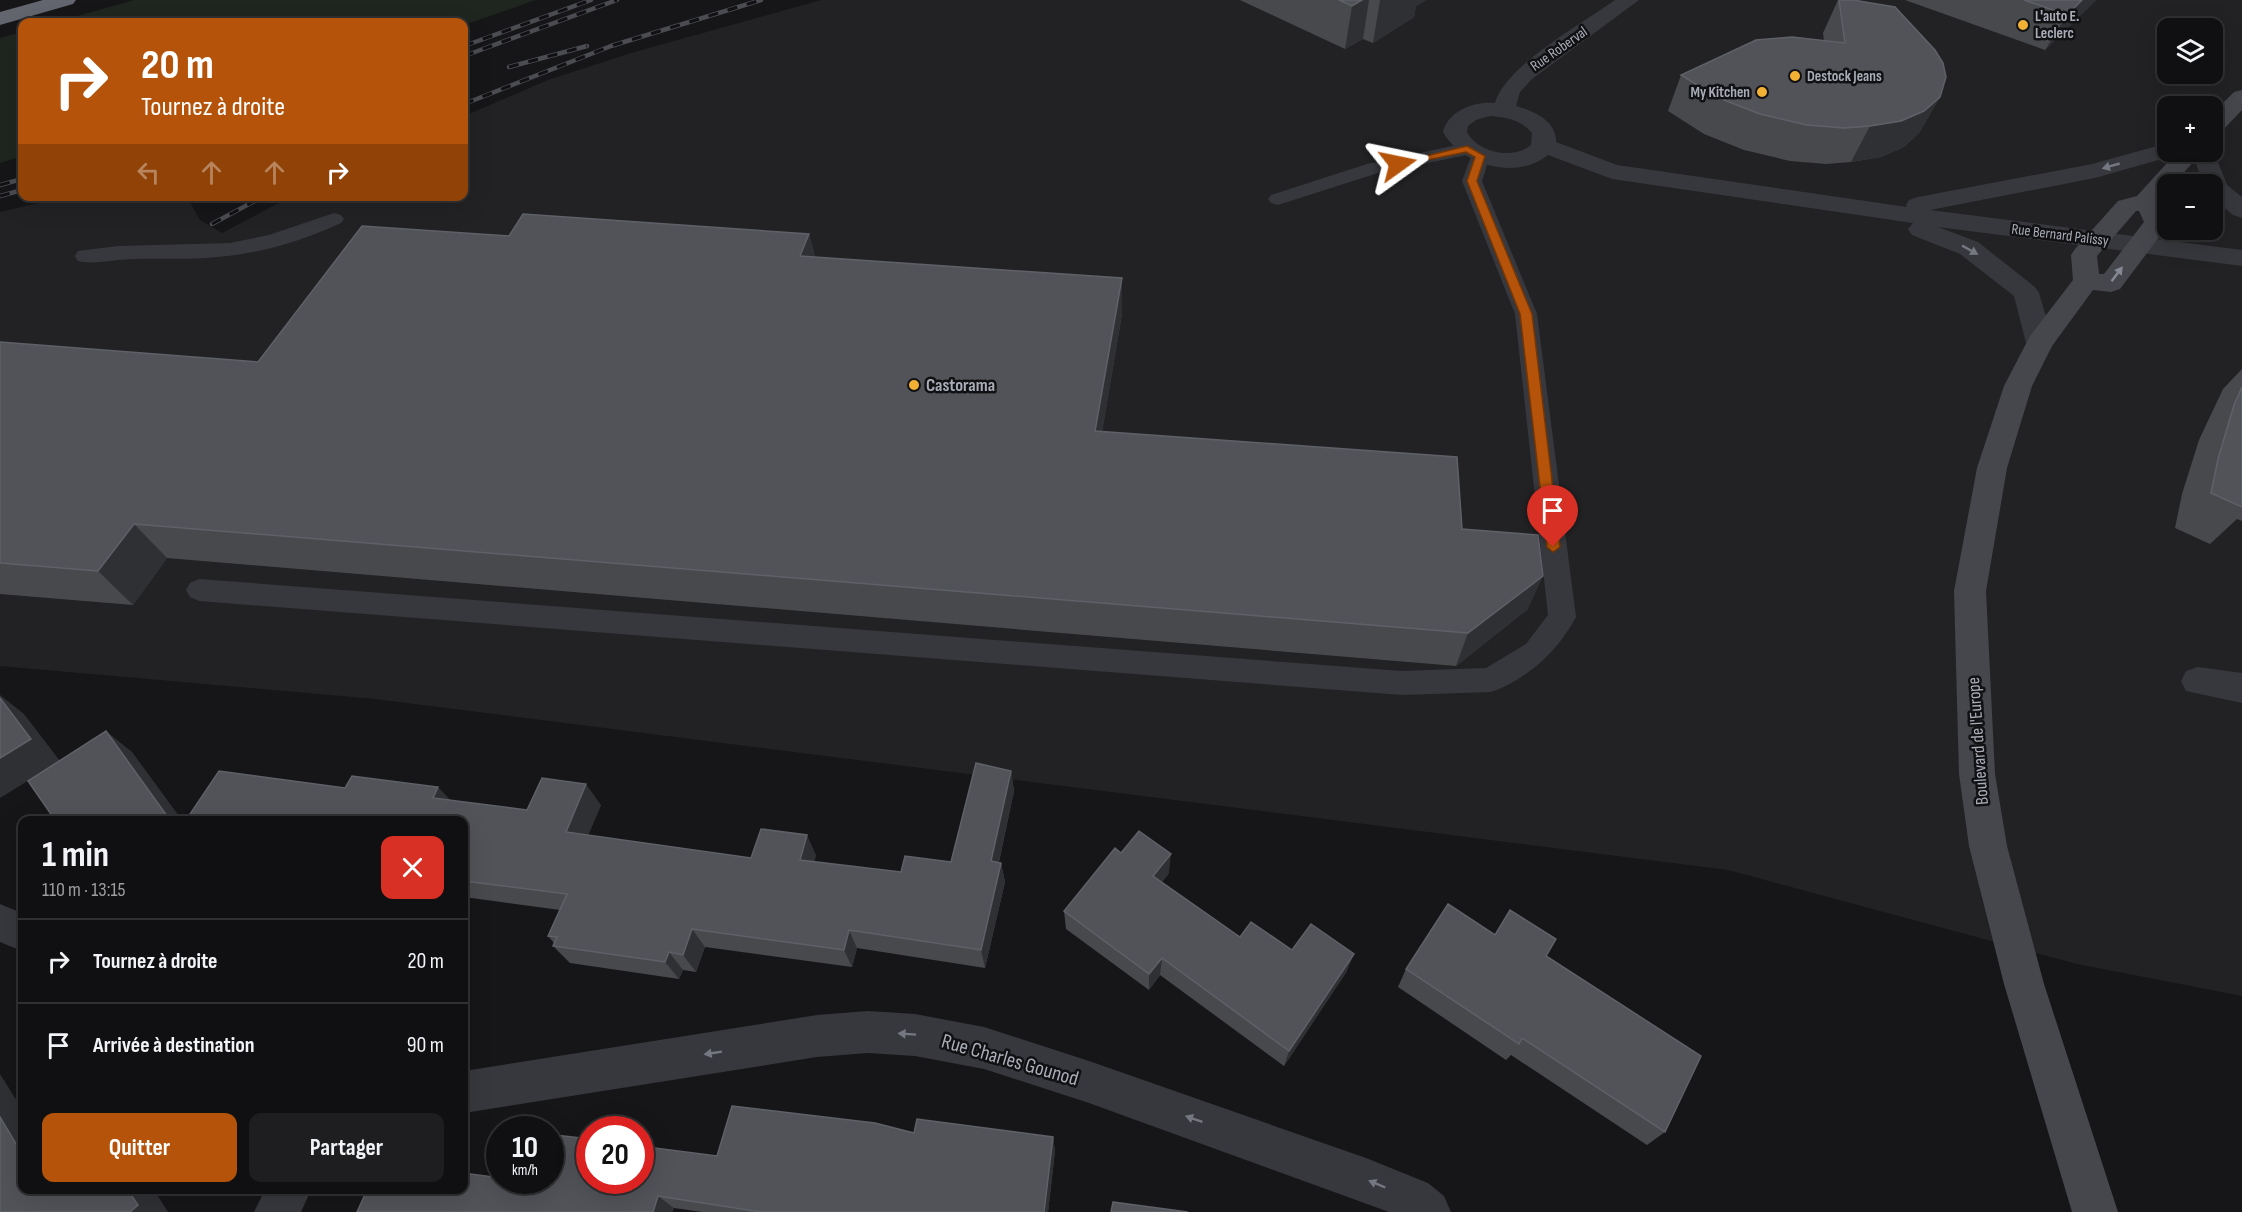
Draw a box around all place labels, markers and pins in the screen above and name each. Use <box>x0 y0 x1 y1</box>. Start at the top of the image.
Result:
place label: L'auto E. Leclerc <box>2035 7 2079 43</box>
marker: L'auto E. Leclerc <box>2016 18 2030 32</box>
place label: Destock Jeans <box>1807 67 1882 86</box>
marker: Destock Jeans <box>1788 69 1802 83</box>
place label: My Kitchen <box>1691 83 1750 102</box>
marker: My Kitchen <box>1755 85 1769 99</box>
place label: Castorama <box>926 375 995 396</box>
marker: Castorama <box>907 378 921 392</box>
pin <box>1527 485 1578 547</box>

